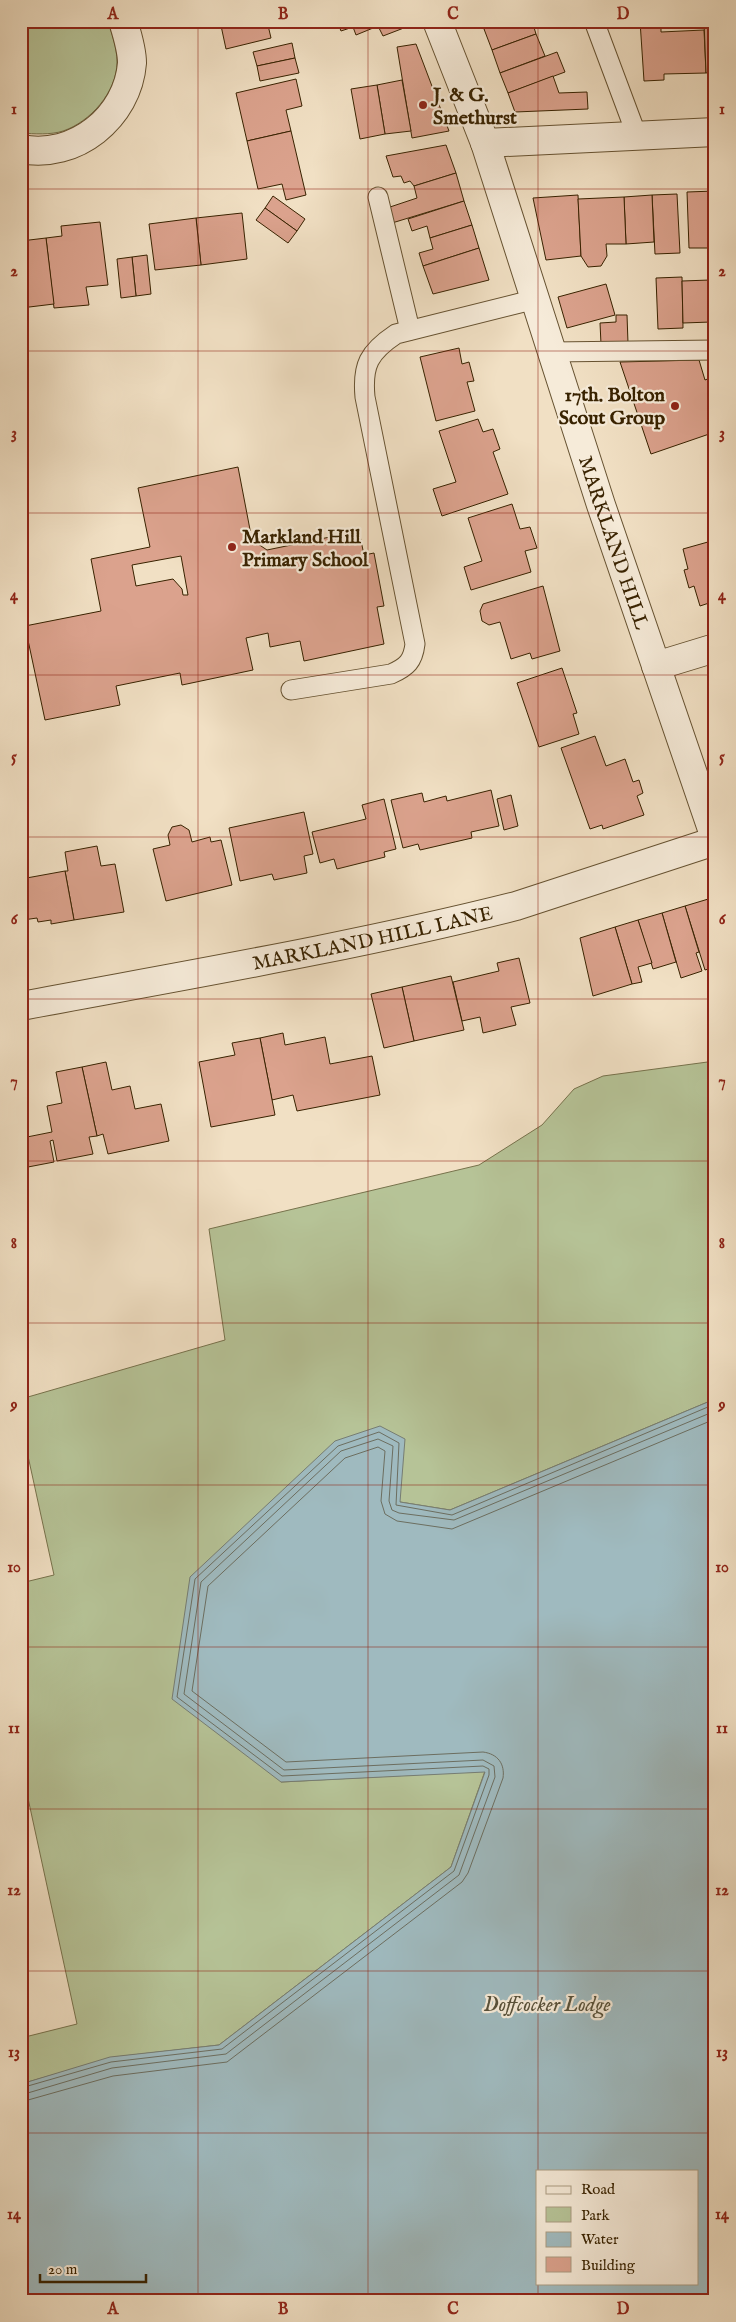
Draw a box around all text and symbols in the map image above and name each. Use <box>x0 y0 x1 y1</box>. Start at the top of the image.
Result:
text: A <box>107 5 120 25</box>
text: B <box>278 5 289 25</box>
text: C <box>447 5 459 25</box>
text: D <box>617 5 630 25</box>
place label: J. & G. Smethurst <box>430 83 517 131</box>
marker: J. & G. Smethurst <box>417 99 429 111</box>
text: 1 <box>11 100 17 120</box>
text: 1 <box>719 100 725 120</box>
text: 2 <box>10 262 18 282</box>
text: 2 <box>718 262 726 282</box>
place label: 17th. Bolton Scout Group <box>559 383 665 431</box>
marker: 17th. Bolton Scout Group <box>669 400 681 412</box>
text: 3 <box>11 424 17 444</box>
text: 3 <box>719 424 725 444</box>
street label: MARKLAND HILL <box>572 453 654 634</box>
place label: Markland Hill Primary School <box>242 525 369 573</box>
marker: Markland Hill Primary School <box>226 541 238 553</box>
text: 4 <box>10 586 19 606</box>
text: 4 <box>718 586 727 606</box>
text: 5 <box>11 748 17 768</box>
text: 5 <box>719 748 725 768</box>
street label: MARKLAND HILL LANE <box>250 901 496 977</box>
text: 6 <box>11 910 19 930</box>
text: 6 <box>719 910 727 930</box>
text: 7 <box>10 1072 18 1092</box>
text: 7 <box>718 1072 726 1092</box>
text: 8 <box>11 1234 17 1254</box>
text: 8 <box>719 1234 725 1254</box>
text: 9 <box>10 1396 18 1416</box>
text: 9 <box>718 1396 726 1416</box>
text: 10 <box>7 1558 21 1578</box>
text: 10 <box>715 1558 729 1578</box>
text: 11 <box>8 1719 20 1739</box>
text: 11 <box>716 1719 728 1739</box>
text: 12 <box>7 1881 21 1901</box>
text: 12 <box>715 1881 729 1901</box>
water label: Doffcocker Lodge <box>484 1992 610 2019</box>
text: 13 <box>8 2043 20 2063</box>
text: 13 <box>716 2043 728 2063</box>
legend <box>536 2170 698 2284</box>
text: Road <box>581 2180 616 2199</box>
text: 14 <box>7 2205 22 2225</box>
text: 14 <box>715 2205 730 2225</box>
text: Park <box>581 2206 611 2225</box>
text: Water <box>581 2230 619 2249</box>
scale bar <box>40 2252 146 2284</box>
text: Building <box>581 2256 636 2275</box>
text: 20 m <box>48 2260 78 2279</box>
text: A <box>107 2300 120 2320</box>
text: B <box>278 2300 289 2320</box>
text: C <box>447 2300 459 2320</box>
text: D <box>617 2300 630 2320</box>

